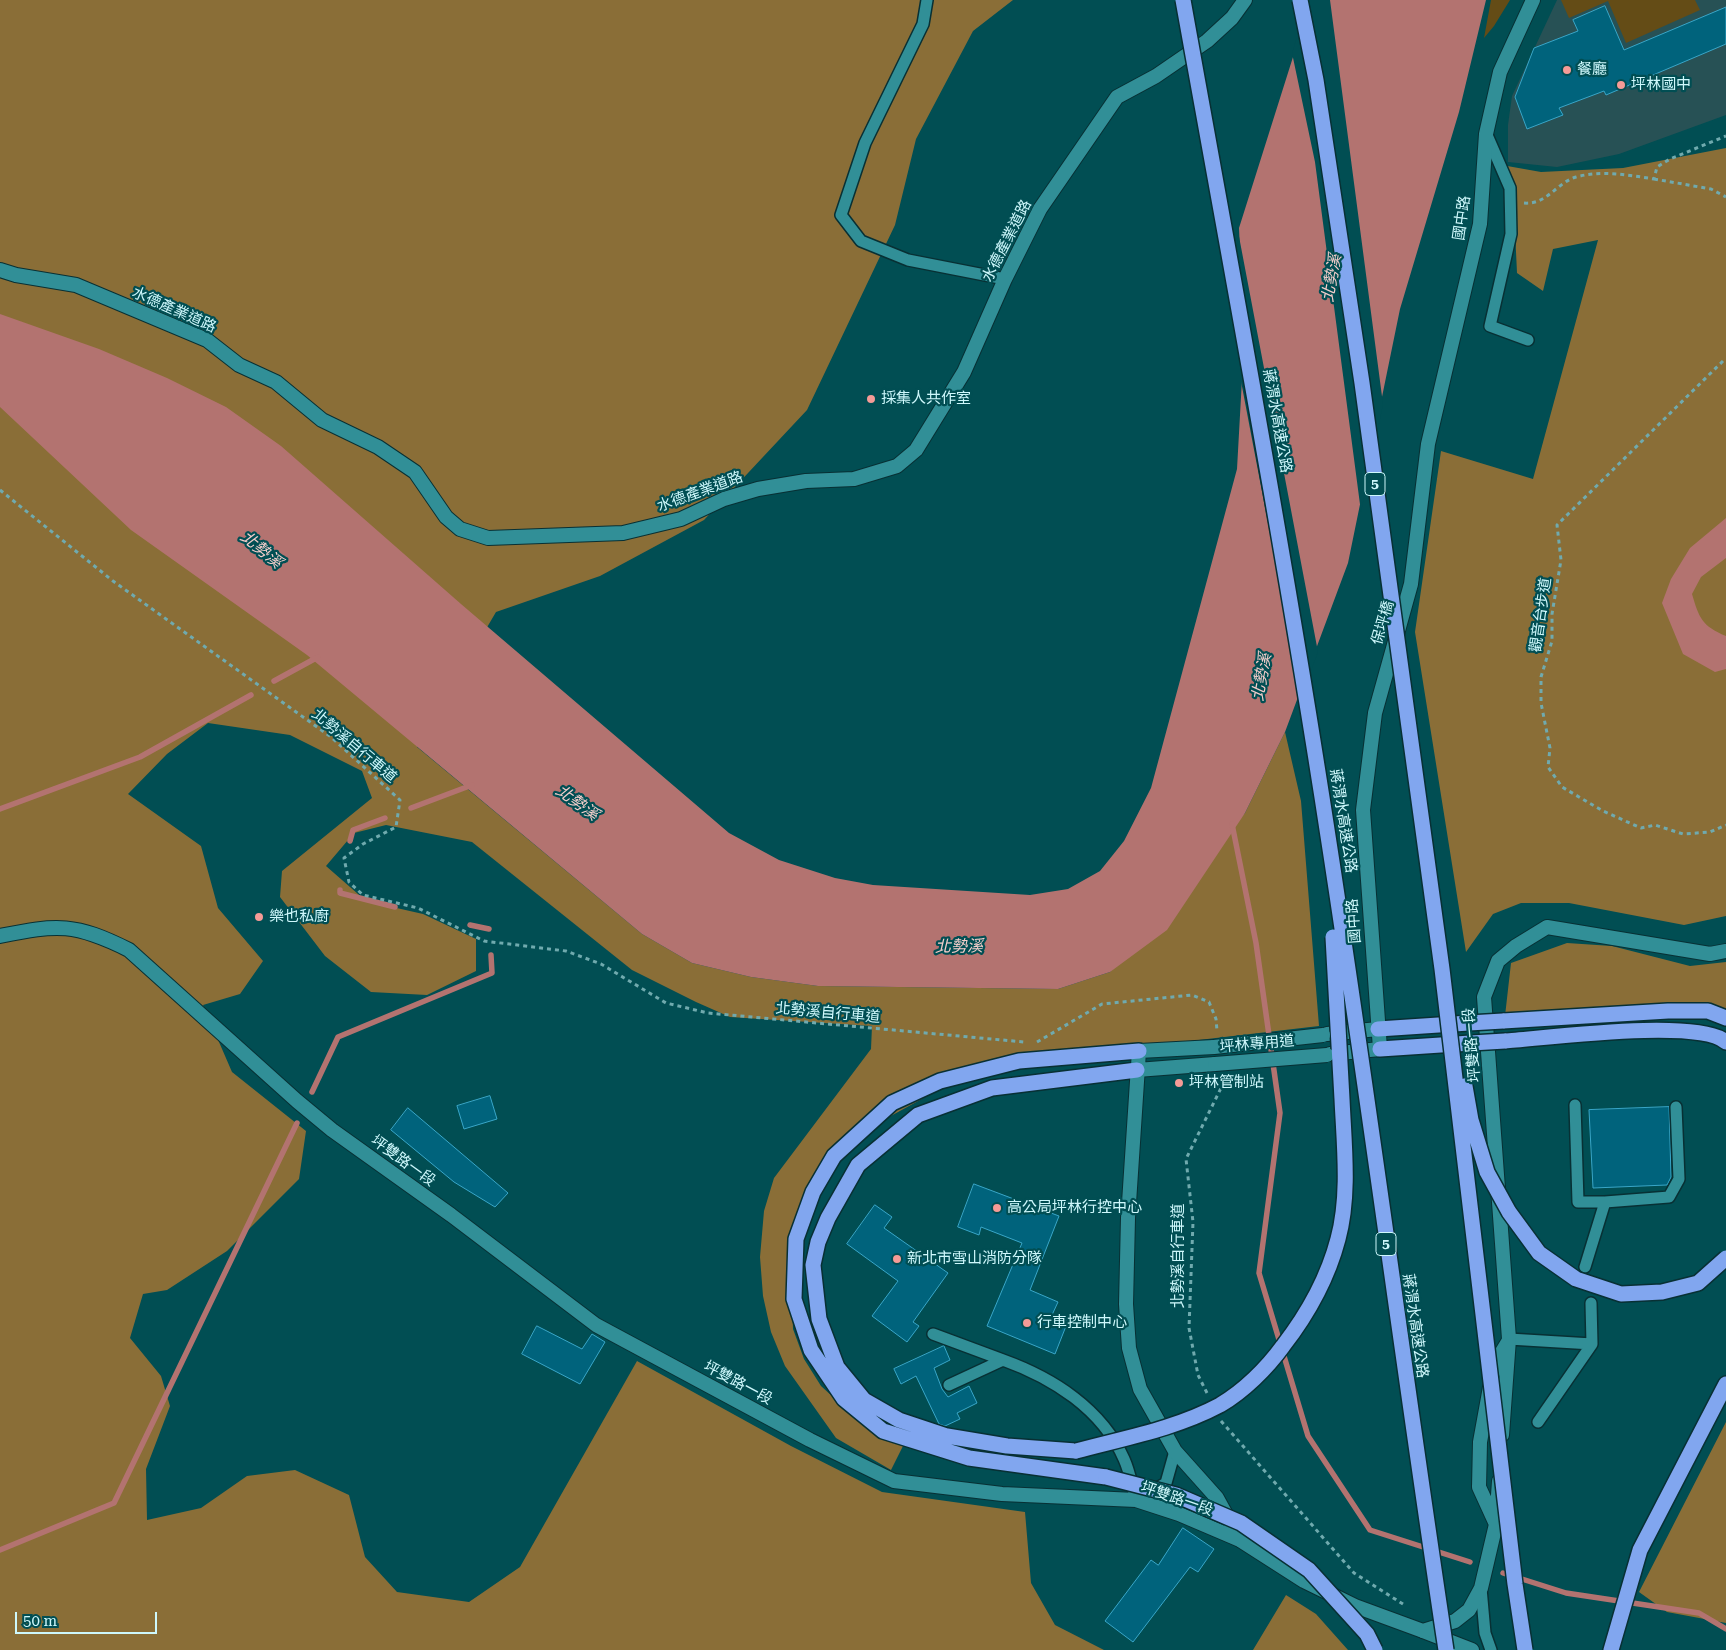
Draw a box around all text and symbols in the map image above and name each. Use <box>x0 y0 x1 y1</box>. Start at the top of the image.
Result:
place label: 餐廳 <box>1577 61 1607 79</box>
marker: 餐廳 <box>1561 64 1573 76</box>
place label: 坪林國中 <box>1631 76 1691 94</box>
marker: 坪林國中 <box>1615 79 1627 91</box>
street label: 國中路 <box>1450 194 1474 242</box>
street label: 水德產業道路 <box>979 197 1035 285</box>
water label: 北勢溪 <box>1318 253 1346 303</box>
street label: 水德產業道路 <box>129 283 219 337</box>
street label: 蔣渭水高速公路 <box>1259 368 1295 474</box>
place label: 採集人共作室 <box>881 390 971 408</box>
marker: 採集人共作室 <box>865 393 877 405</box>
street label: 水德產業道路 <box>655 468 745 516</box>
road number: 5 <box>1365 472 1385 496</box>
water label: 北勢溪 <box>236 527 286 573</box>
street label: 觀音台步道 <box>1527 577 1555 653</box>
street label: 保坪橋 <box>1368 599 1398 647</box>
water label: 北勢溪 <box>1248 652 1276 702</box>
street label: 北勢溪自行車道 <box>308 705 400 787</box>
street label: 蔣渭水高速公路 <box>1326 768 1360 874</box>
water label: 北勢溪 <box>552 781 602 825</box>
street label: 國中路 <box>1343 898 1365 944</box>
place label: 樂也私廚 <box>269 908 329 926</box>
marker: 樂也私廚 <box>253 911 265 923</box>
water label: 北勢溪 <box>935 937 983 957</box>
street label: 北勢溪自行車道 <box>775 999 881 1027</box>
street label: 坪雙路一段 <box>1460 1007 1484 1083</box>
street label: 坪林專用道 <box>1219 1032 1295 1056</box>
place label: 坪林管制站 <box>1189 1074 1264 1092</box>
marker: 坪林管制站 <box>1173 1077 1185 1089</box>
street label: 坪雙路一段 <box>367 1132 439 1190</box>
place label: 高公局坪林行控中心 <box>1007 1199 1142 1217</box>
marker: 高公局坪林行控中心 <box>991 1202 1003 1214</box>
street label: 北勢溪自行車道 <box>1170 1204 1188 1308</box>
road number: 5 <box>1376 1232 1396 1256</box>
place label: 新北市雪山消防分隊 <box>907 1250 1042 1268</box>
marker: 新北市雪山消防分隊 <box>891 1253 903 1265</box>
street label: 蔣渭水高速公路 <box>1399 1273 1431 1379</box>
place label: 行車控制中心 <box>1037 1314 1127 1332</box>
marker: 行車控制中心 <box>1021 1317 1033 1329</box>
street label: 坪雙路一段 <box>701 1357 775 1409</box>
street label: 坪雙路一段 <box>1139 1478 1215 1520</box>
scale bar <box>18 1602 160 1634</box>
text: 50 m <box>23 1612 57 1630</box>

